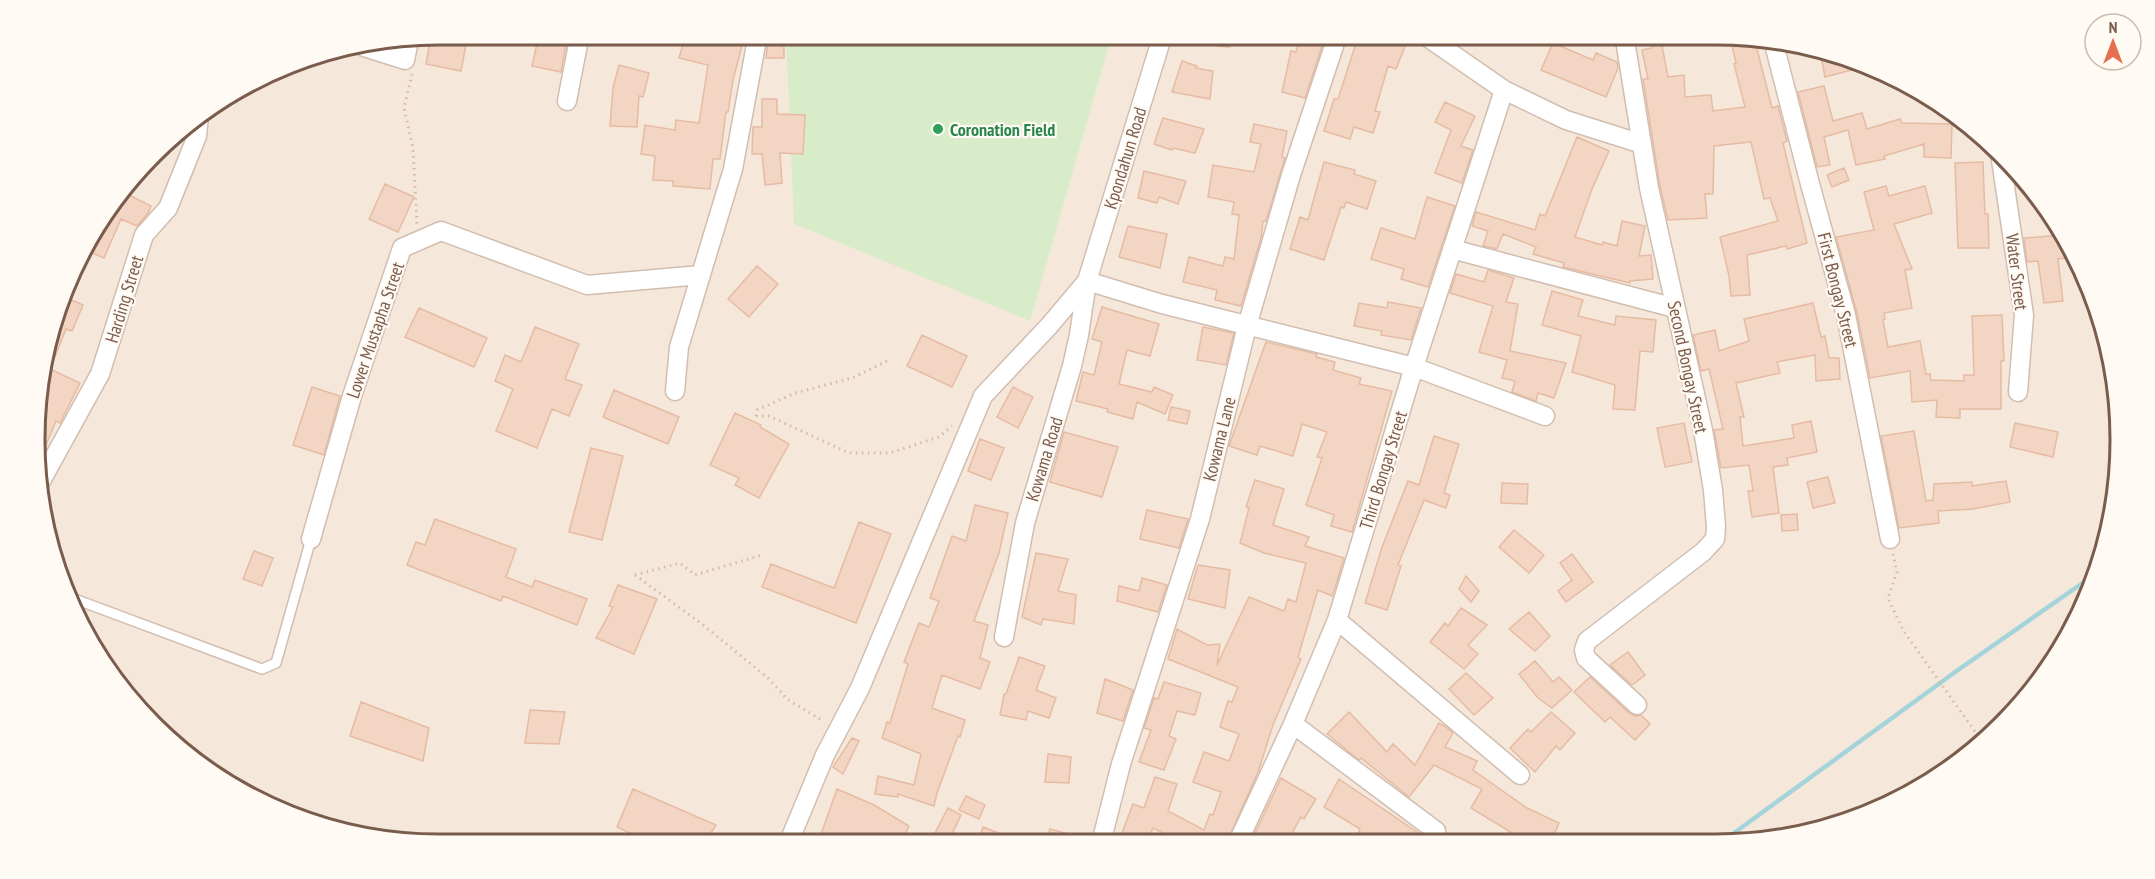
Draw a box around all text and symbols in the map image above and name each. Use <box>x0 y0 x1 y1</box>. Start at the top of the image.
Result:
north arrow <box>2083 12 2143 72</box>
text: N <box>2109 17 2117 37</box>
street label: Kpondahun Road <box>1099 104 1151 212</box>
place label: Coronation Field <box>950 118 1055 141</box>
marker: Coronation Field <box>931 122 945 136</box>
street label: First Bongay Street <box>1813 230 1863 350</box>
street label: Water Street <box>2001 232 2033 312</box>
street label: Harding Street <box>100 252 148 346</box>
street label: Lower Mustapha Street <box>341 259 409 401</box>
street label: Second Bongay Street <box>1663 299 1713 435</box>
street label: Kowama Lane <box>1197 394 1241 484</box>
street label: Third Bongay Street <box>1354 408 1412 532</box>
street label: Kowama Road <box>1020 414 1068 504</box>

